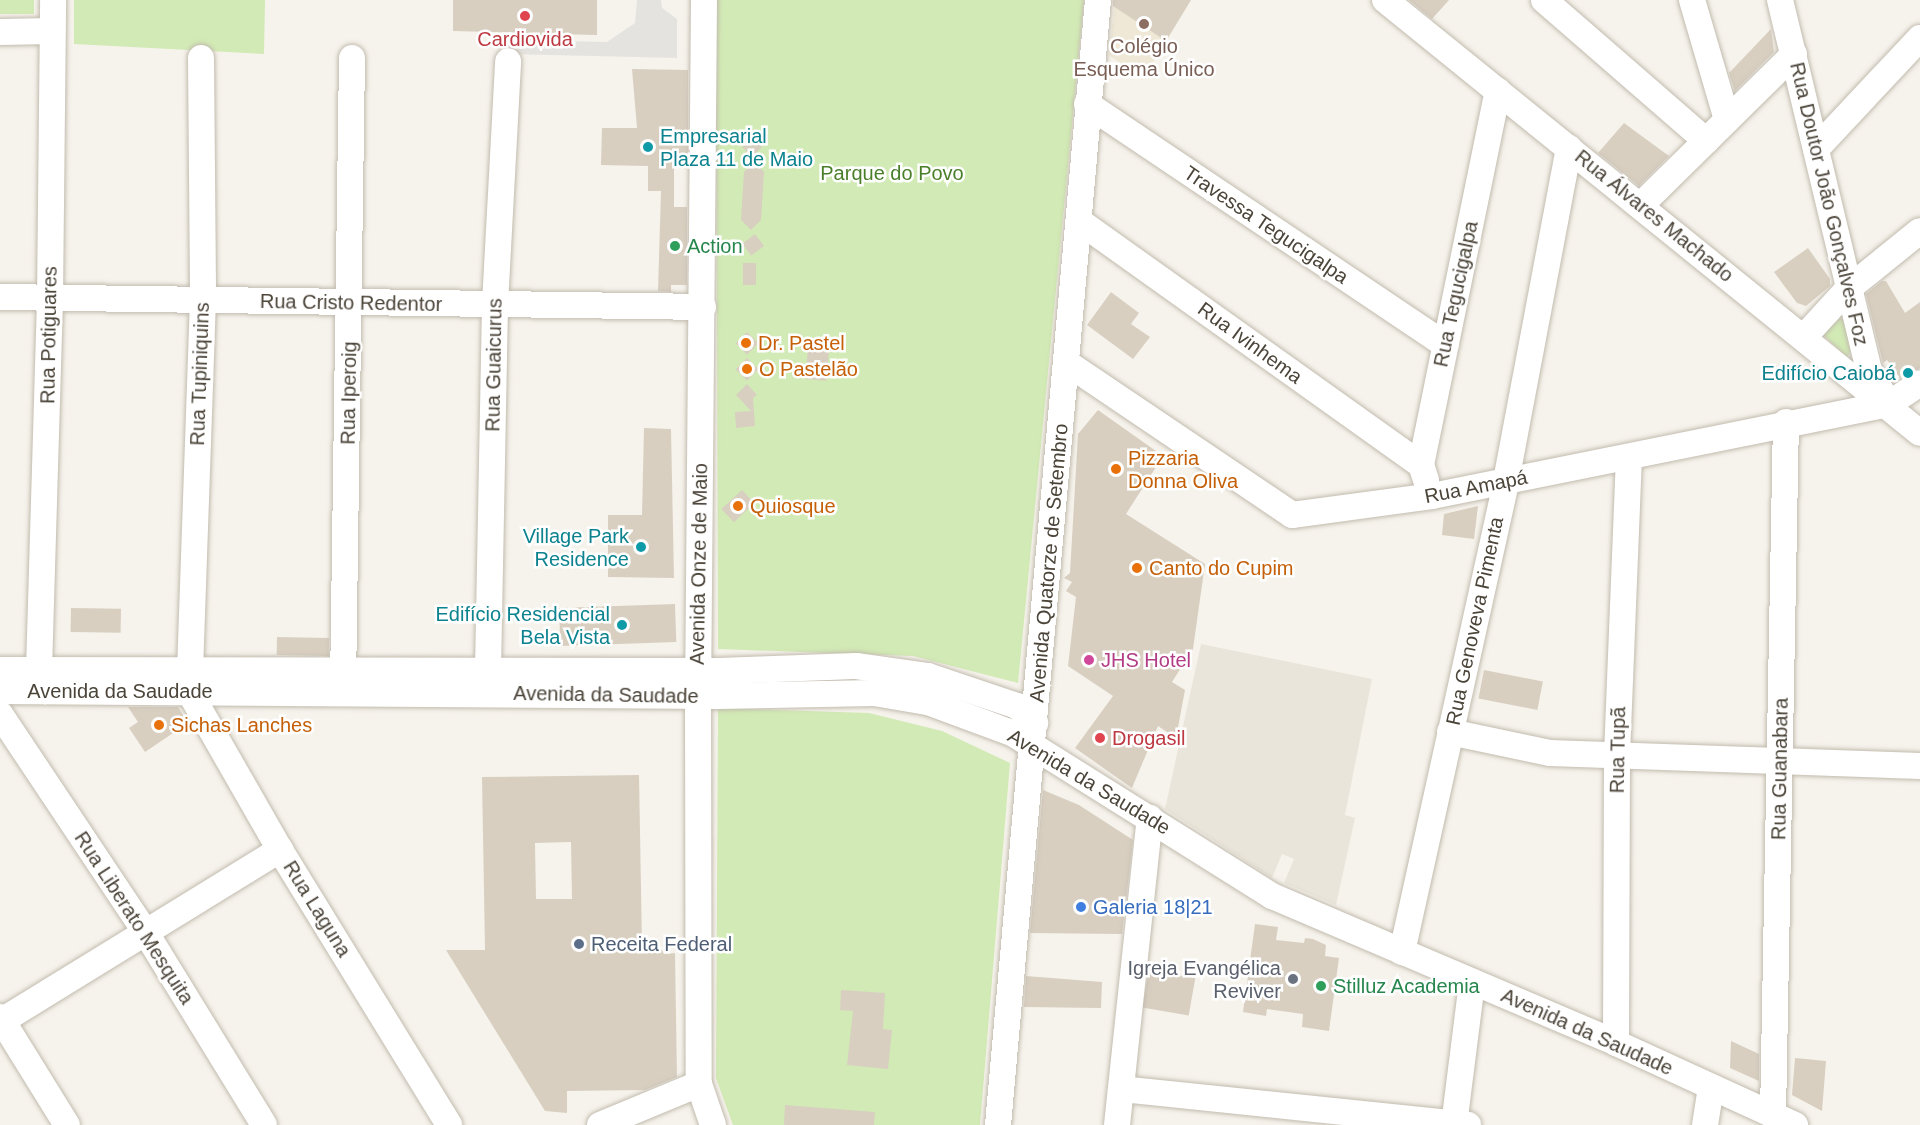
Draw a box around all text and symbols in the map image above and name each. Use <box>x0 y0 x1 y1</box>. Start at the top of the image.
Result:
marker: Cardiovida <box>516 7 534 25</box>
marker: Colégio Esquema Único <box>1137 17 1151 31</box>
place label: Cardiovida <box>477 27 573 51</box>
place label: Colégio Esquema Único <box>1073 34 1215 81</box>
street label: Rua Doutor João Gonçalves Foz <box>1785 60 1873 348</box>
place label: Empresarial Plaza 11 de Maio <box>660 124 813 171</box>
marker: Empresarial Plaza 11 de Maio <box>641 140 655 154</box>
street label: Rua Álvares Machado <box>1570 145 1738 287</box>
park label: Parque do Povo <box>820 161 964 185</box>
street label: Travessa Tegucigalpa <box>1179 161 1353 289</box>
street label: Rua Tegucigalpa <box>1429 219 1483 369</box>
place label: Action <box>687 234 743 258</box>
marker: Action <box>668 239 682 253</box>
street label: Rua Potiguares <box>36 266 62 404</box>
street label: Rua Cristo Redentor <box>260 289 442 317</box>
street label: Rua Ivinhema <box>1193 297 1307 389</box>
street label: Rua Guaicurus <box>481 298 507 432</box>
street label: Rua Tupiniquins <box>185 302 215 446</box>
place label: Dr. Pastel <box>758 331 845 355</box>
marker: Dr. Pastel <box>739 336 753 350</box>
street label: Rua Iperoig <box>336 341 362 445</box>
place label: O Pastelão <box>759 357 858 381</box>
place label: Edifício Caiobá <box>1761 361 1896 385</box>
marker: O Pastelão <box>740 362 754 376</box>
marker: Edifício Caiobá <box>1901 366 1915 380</box>
street label: Avenida Quatorze de Setembro <box>1025 423 1073 703</box>
place label: Pizzaria Donna Oliva <box>1128 446 1238 493</box>
marker: Pizzaria Donna Oliva <box>1109 462 1123 476</box>
street label: Avenida Onze de Maio <box>685 463 713 665</box>
street label: Rua Amapá <box>1422 465 1530 509</box>
place label: Quiosque <box>750 494 836 518</box>
marker: Quiosque <box>731 499 745 513</box>
street label: Rua Genoveva Pimenta <box>1441 515 1509 727</box>
place label: Village Park Residence <box>523 524 629 571</box>
marker: Village Park Residence <box>634 540 648 554</box>
place label: Canto do Cupim <box>1149 556 1294 580</box>
marker: Canto do Cupim <box>1130 561 1144 575</box>
place label: Edifício Residencial Bela Vista <box>435 602 610 649</box>
marker: Edifício Residencial Bela Vista <box>615 618 629 632</box>
place label: JHS Hotel <box>1101 648 1191 672</box>
marker: JHS Hotel <box>1082 653 1096 667</box>
street label: Avenida da Saudade <box>27 679 213 703</box>
street label: Avenida da Saudade <box>513 681 699 709</box>
street label: Rua Guanabara <box>1767 698 1793 840</box>
street label: Rua Tupã <box>1605 706 1631 794</box>
place label: Sichas Lanches <box>171 713 312 737</box>
marker: Sichas Lanches <box>152 718 166 732</box>
street label: Avenida da Saudade <box>1003 724 1175 840</box>
place label: Drogasil <box>1112 726 1185 750</box>
marker: Drogasil <box>1093 731 1107 745</box>
street label: Rua Liberato Mesquita <box>69 827 199 1009</box>
street label: Rua Laguna <box>278 856 356 962</box>
place label: Galeria 18|21 <box>1093 895 1213 919</box>
marker: Galeria 18|21 <box>1074 900 1088 914</box>
place label: Receita Federal <box>591 932 732 956</box>
marker: Receita Federal <box>572 937 586 951</box>
place label: Igreja Evangélica Reviver <box>1128 956 1281 1003</box>
marker: Igreja Evangélica Reviver <box>1286 972 1300 986</box>
place label: Stilluz Academia <box>1333 974 1481 998</box>
marker: Stilluz Academia <box>1314 979 1328 993</box>
street label: Avenida da Saudade <box>1497 983 1677 1081</box>

